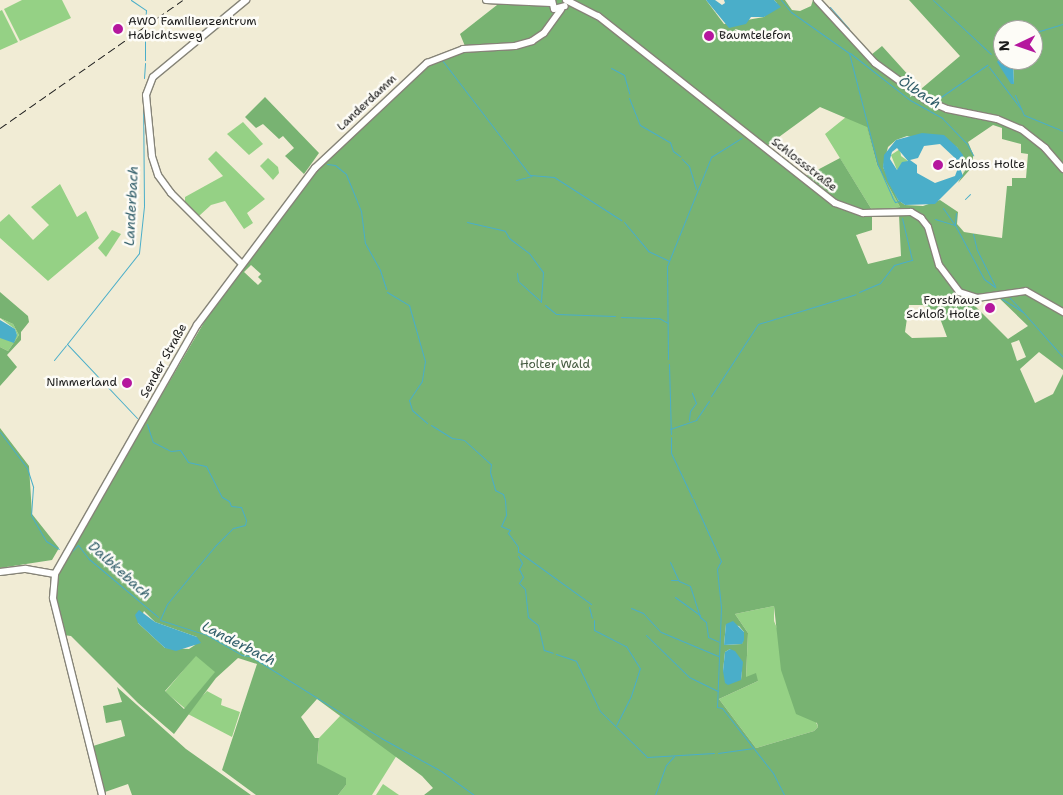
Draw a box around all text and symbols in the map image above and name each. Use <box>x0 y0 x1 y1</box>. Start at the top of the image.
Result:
place label: AWO Familienzentrum Habichtsweg <box>128 15 257 43</box>
north arrow <box>993 20 1043 70</box>
marker: AWO Familienzentrum Habichtsweg <box>112 23 124 35</box>
place label: Baumtelefon <box>719 29 791 43</box>
marker: Baumtelefon <box>703 30 715 42</box>
text: N <box>995 40 1013 52</box>
street label: Landerdamm <box>334 72 400 134</box>
water label: Ölbach <box>896 72 944 112</box>
street label: Schlossstraße <box>768 135 840 195</box>
place label: Schloss Holte <box>948 158 1025 172</box>
marker: Schloss Holte <box>932 159 944 171</box>
water label: Landerbach <box>121 165 141 247</box>
place label: Forsthaus Schloß Holte <box>906 294 980 322</box>
marker: Forsthaus Schloß Holte <box>984 302 996 314</box>
street label: Sender Straße <box>138 321 190 401</box>
park label: Holter Wald <box>520 358 590 372</box>
place label: Nimmerland <box>46 376 117 390</box>
marker: Nimmerland <box>121 377 133 389</box>
water label: Dalbkebach <box>85 537 155 603</box>
water label: Landerbach <box>199 617 279 669</box>

